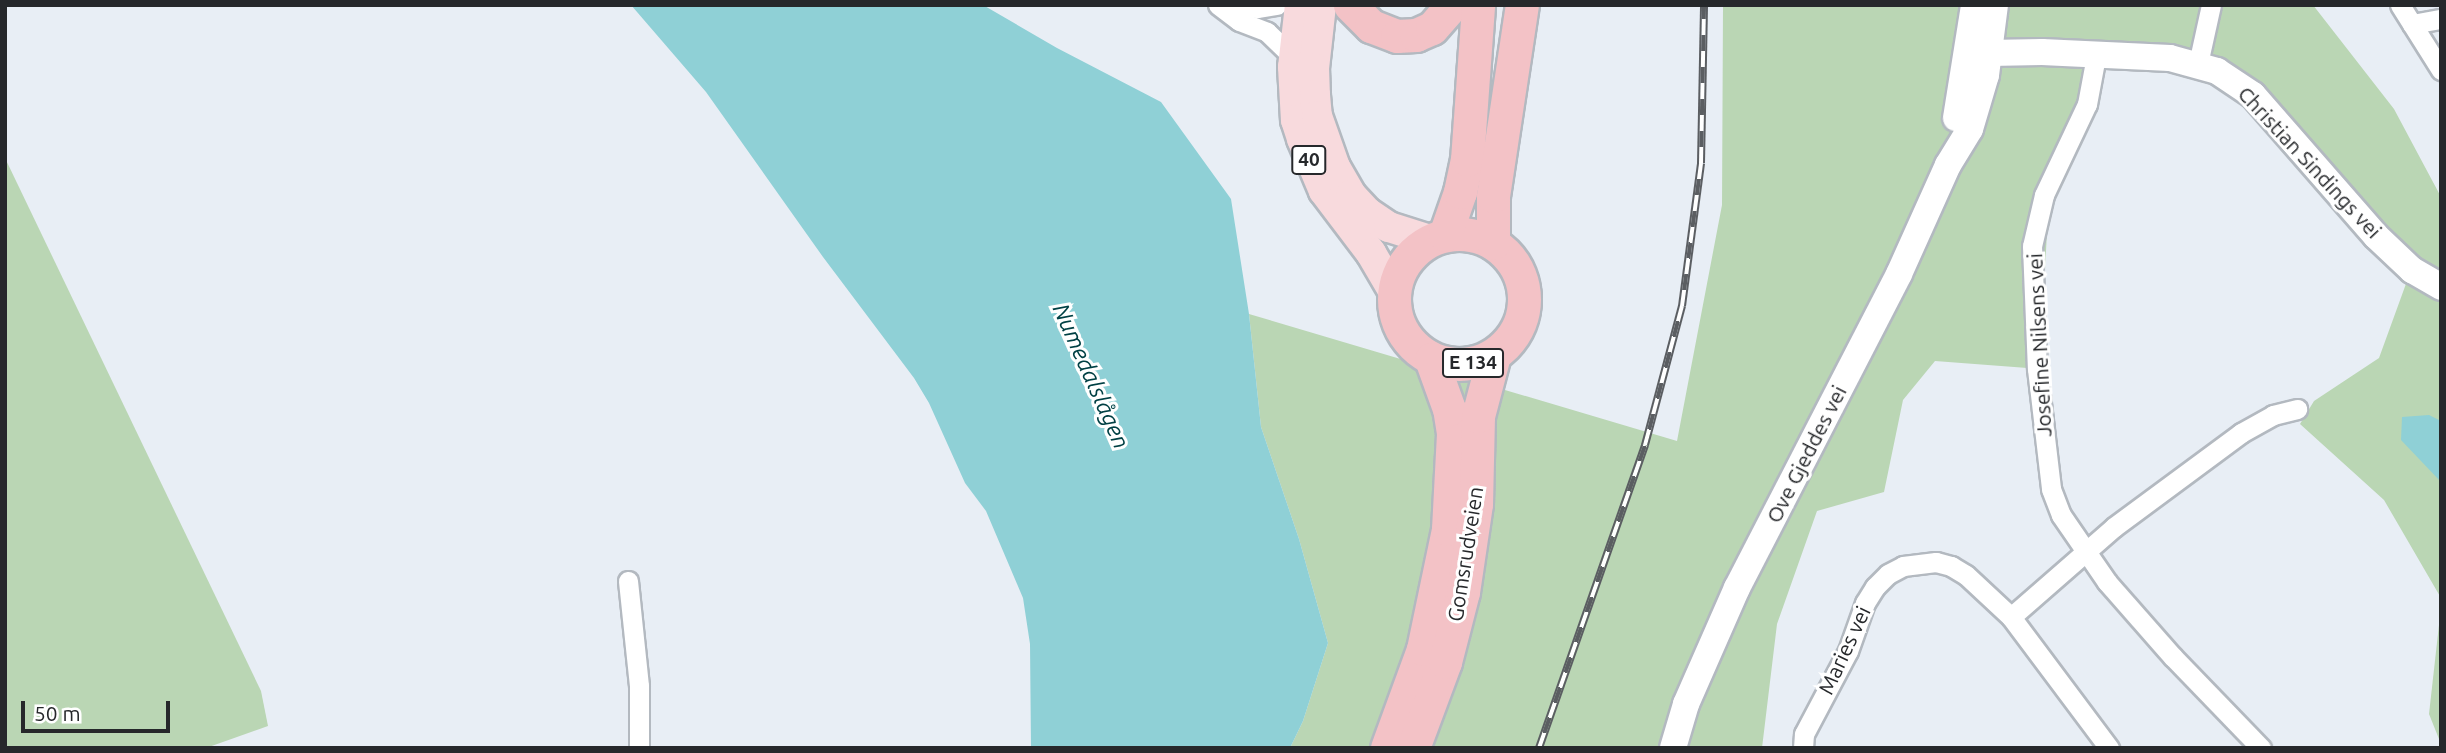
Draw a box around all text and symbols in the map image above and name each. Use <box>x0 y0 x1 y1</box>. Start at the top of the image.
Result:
street label: Christian Sindings vei <box>2233 81 2387 243</box>
road number: 40 <box>1290 144 1328 176</box>
street label: Josefine Nilsens vei <box>2022 252 2056 438</box>
water label: Numedalslågen <box>1047 299 1135 453</box>
road number: E 134 <box>1442 348 1504 378</box>
street label: Ove Gjeddes vei <box>1761 381 1851 527</box>
street label: Gomsrudveien <box>1442 485 1488 623</box>
street label: Maries vei <box>1813 602 1875 698</box>
scale bar <box>24 686 173 730</box>
text: 50 m <box>34 701 81 725</box>

